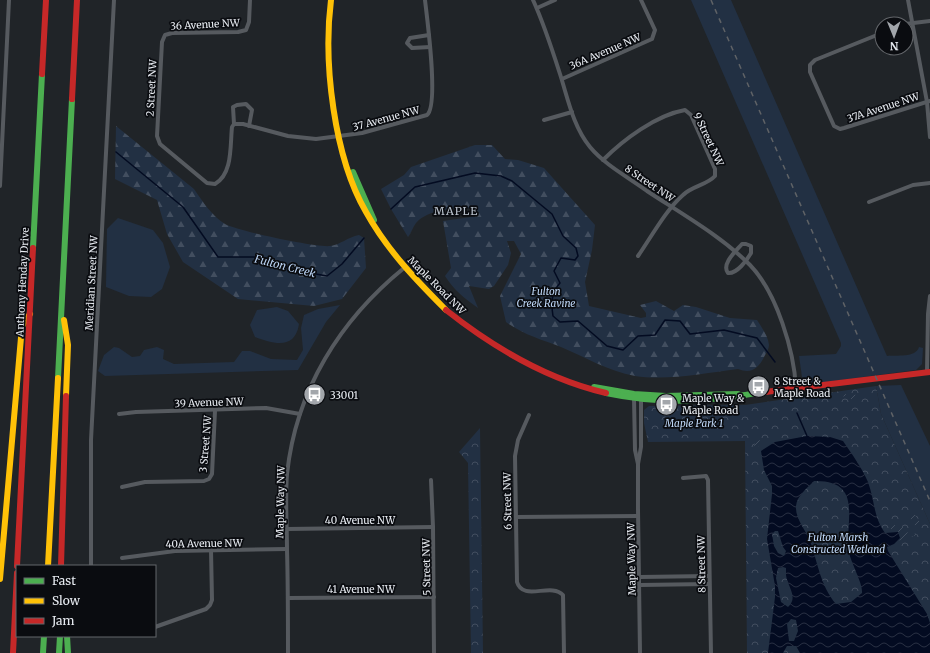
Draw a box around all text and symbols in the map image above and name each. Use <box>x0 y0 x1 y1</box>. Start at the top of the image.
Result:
street label: 36 Avenue NW <box>170 16 241 33</box>
north arrow <box>874 16 914 56</box>
street label: 36A Avenue NW <box>567 30 644 72</box>
text: N <box>889 39 899 53</box>
street label: 2 Street NW <box>144 58 160 117</box>
street label: 37A Avenue NW <box>845 89 922 125</box>
street label: 37 Avenue NW <box>351 103 422 134</box>
street label: 9 Street NW <box>691 110 727 169</box>
street label: 8 Street NW <box>622 162 678 205</box>
district label: MAPLE <box>434 204 478 218</box>
street label: Anthony Henday Drive <box>13 227 32 338</box>
street label: Meridian Street NW <box>83 234 101 331</box>
water label: Fulton Creek <box>252 251 317 280</box>
street label: Maple Road NW <box>405 254 469 318</box>
park label: Fulton Creek Ravine <box>517 285 575 310</box>
bus stop icon: 8 Street & Maple Road <box>746 374 772 400</box>
place label: 8 Street & Maple Road <box>774 375 830 400</box>
bus stop icon: 33001 <box>301 382 327 408</box>
place label: 33001 <box>330 389 358 402</box>
bus stop icon: Maple Way & Maple Road <box>653 391 679 417</box>
place label: Maple Way & Maple Road <box>682 392 745 417</box>
street label: 39 Avenue NW <box>174 395 245 410</box>
street label: 3 Street NW <box>197 414 215 473</box>
park label: Maple Park 1 <box>664 417 723 430</box>
street label: Maple Way NW <box>273 464 288 539</box>
street label: 6 Street NW <box>500 471 515 530</box>
street label: 40 Avenue NW <box>325 514 396 527</box>
street label: Maple Way NW <box>624 521 639 596</box>
park label: Fulton Marsh Constructed Wetland <box>791 531 885 556</box>
street label: 8 Street NW <box>694 534 708 593</box>
street label: 40A Avenue NW <box>165 536 244 551</box>
street label: 5 Street NW <box>419 537 433 596</box>
legend <box>16 565 156 637</box>
text: Fast <box>52 573 76 588</box>
street label: 41 Avenue NW <box>327 583 396 596</box>
text: Slow <box>52 593 81 608</box>
text: Jam <box>51 613 75 628</box>

